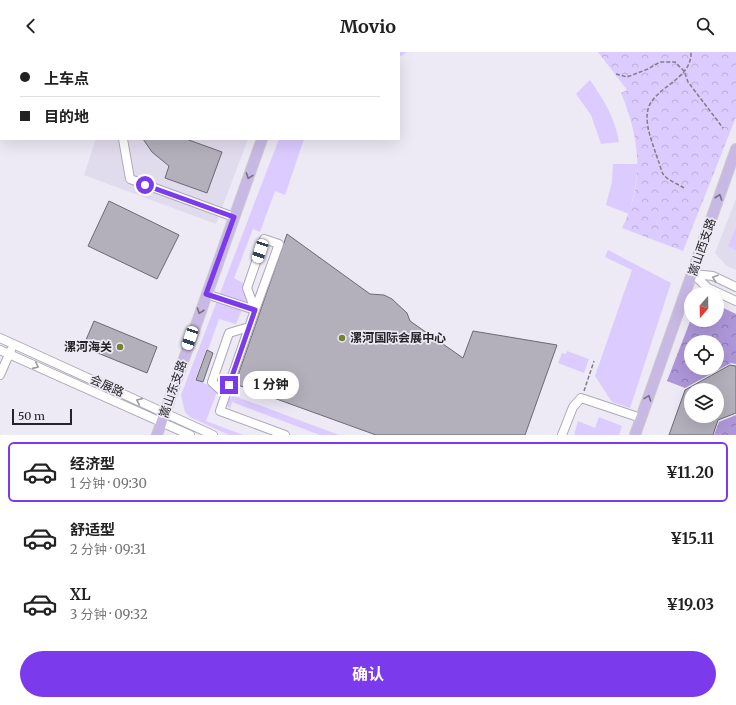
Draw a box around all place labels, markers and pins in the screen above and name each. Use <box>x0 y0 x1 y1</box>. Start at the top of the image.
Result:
place label: 漯河国际会展中心 <box>350 330 446 345</box>
marker: 漯河国际会展中心 <box>337 333 347 343</box>
place label: 漯河海关 <box>64 339 112 354</box>
marker: 漯河海关 <box>115 342 125 352</box>

